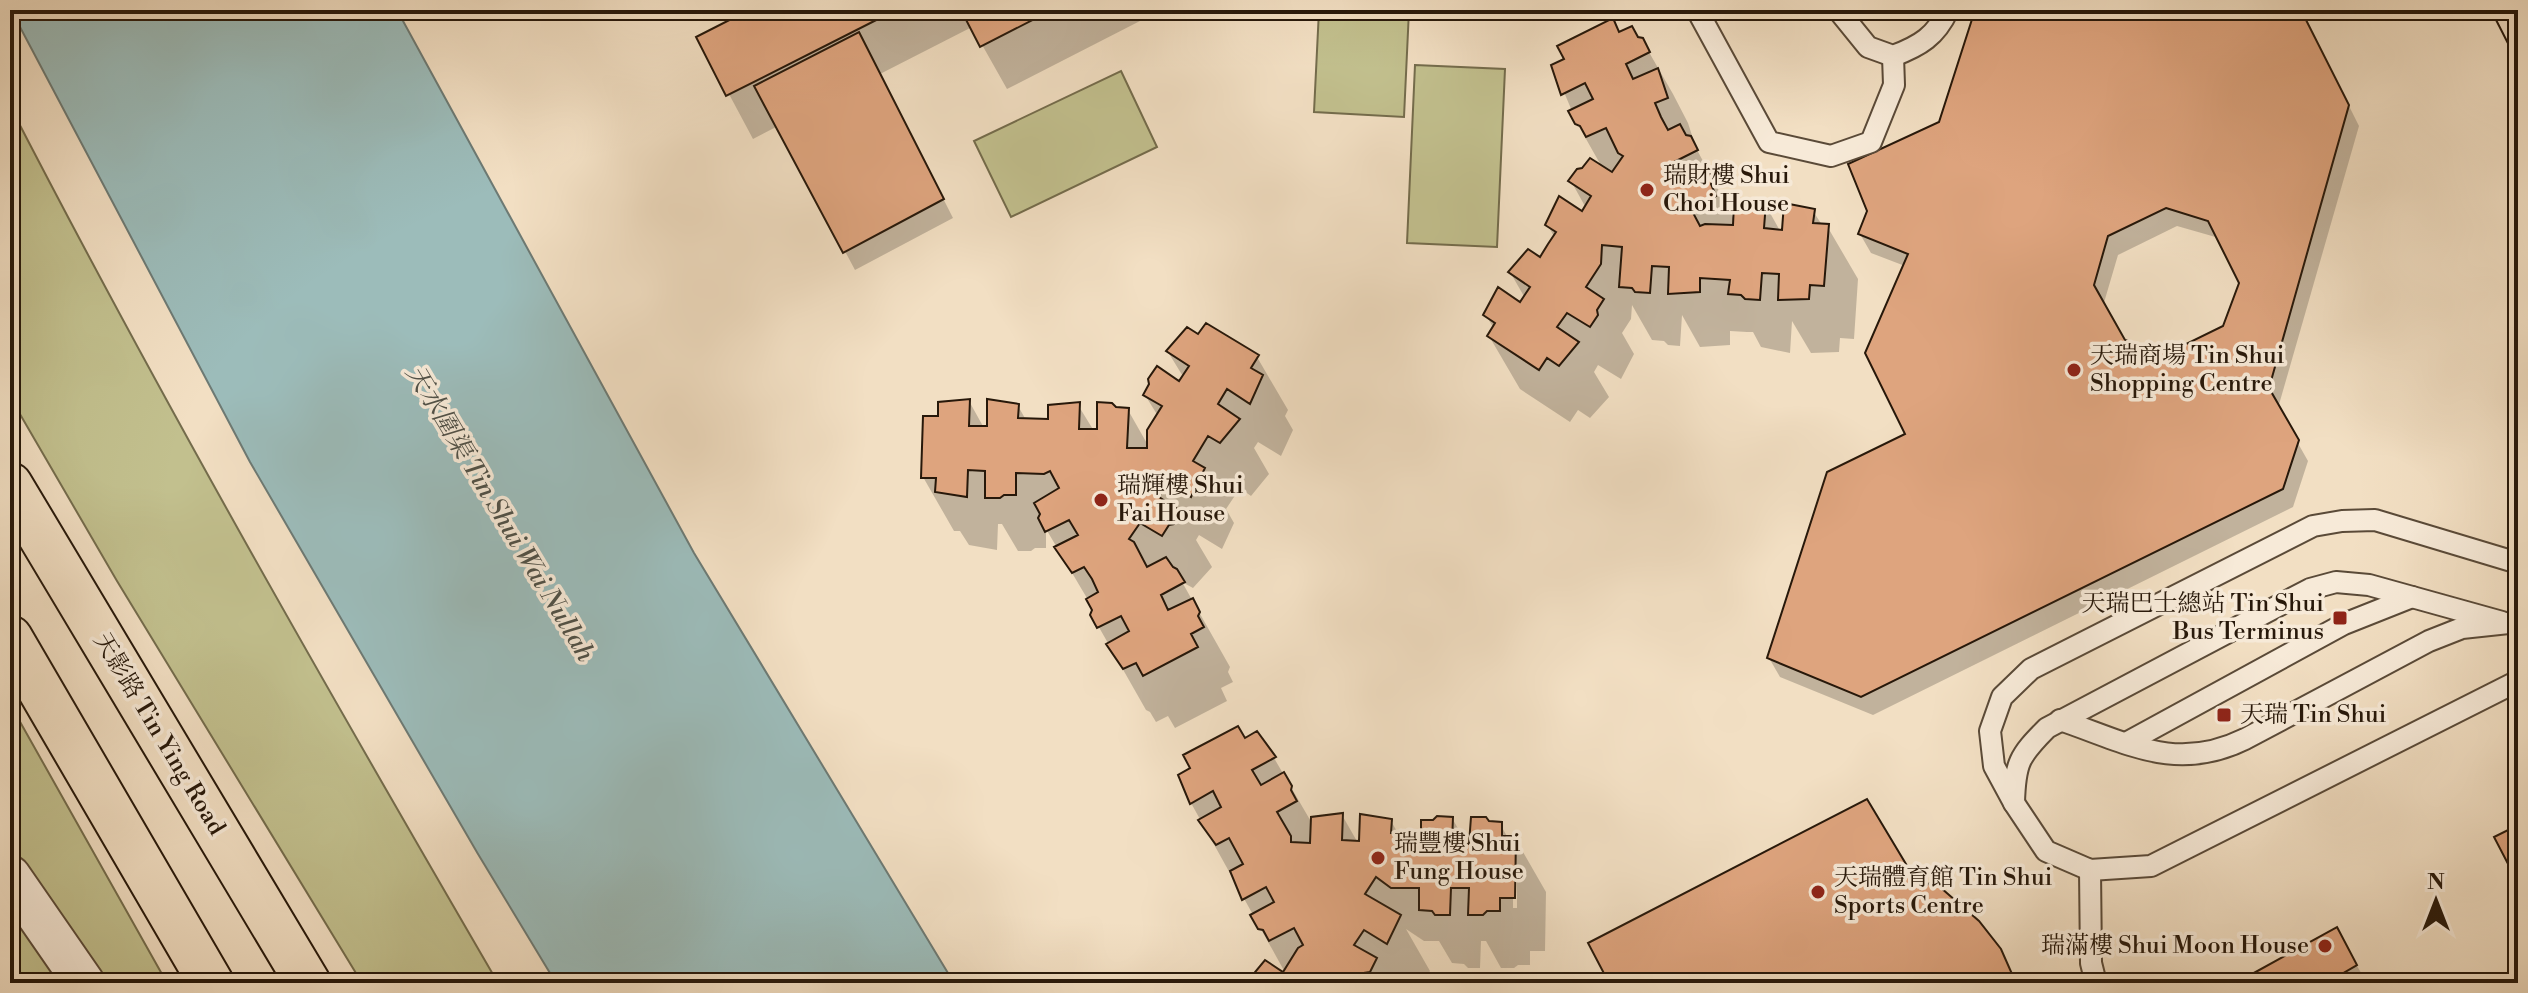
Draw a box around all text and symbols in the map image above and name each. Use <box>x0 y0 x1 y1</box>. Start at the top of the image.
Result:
place label: 瑞財樓 Shui Choi House <box>1663 161 1790 219</box>
marker: 瑞財樓 Shui Choi House <box>1638 181 1656 199</box>
place label: 天瑞商場 Tin Shui Shopping Centre <box>2090 341 2285 399</box>
water label: 天水圍渠 Tin Shui Wai Nullah <box>399 359 602 668</box>
marker: 天瑞商場 Tin Shui Shopping Centre <box>2065 361 2083 379</box>
place label: 瑞輝樓 Shui Fai House <box>1117 471 1244 529</box>
marker: 瑞輝樓 Shui Fai House <box>1092 491 1110 509</box>
place label: 天瑞巴士總站 Tin Shui Bus Terminus <box>2081 589 2324 647</box>
marker: 天瑞巴士總站 Tin Shui Bus Terminus <box>2331 609 2349 627</box>
street label: 天影路 Tin Ying Road <box>87 627 232 841</box>
place label: 天瑞 Tin Shui <box>2240 700 2387 730</box>
marker: 天瑞 Tin Shui <box>2215 706 2233 724</box>
place label: 瑞豐樓 Shui Fung House <box>1394 829 1524 887</box>
marker: 瑞豐樓 Shui Fung House <box>1369 849 1387 867</box>
north arrow <box>2396 861 2476 941</box>
place label: 天瑞體育館 Tin Shui Sports Centre <box>1834 863 2053 921</box>
text: N <box>2427 869 2445 896</box>
marker: 天瑞體育館 Tin Shui Sports Centre <box>1809 883 1827 901</box>
place label: 瑞滿樓 Shui Moon House <box>2041 931 2309 961</box>
marker: 瑞滿樓 Shui Moon House <box>2316 937 2334 955</box>

